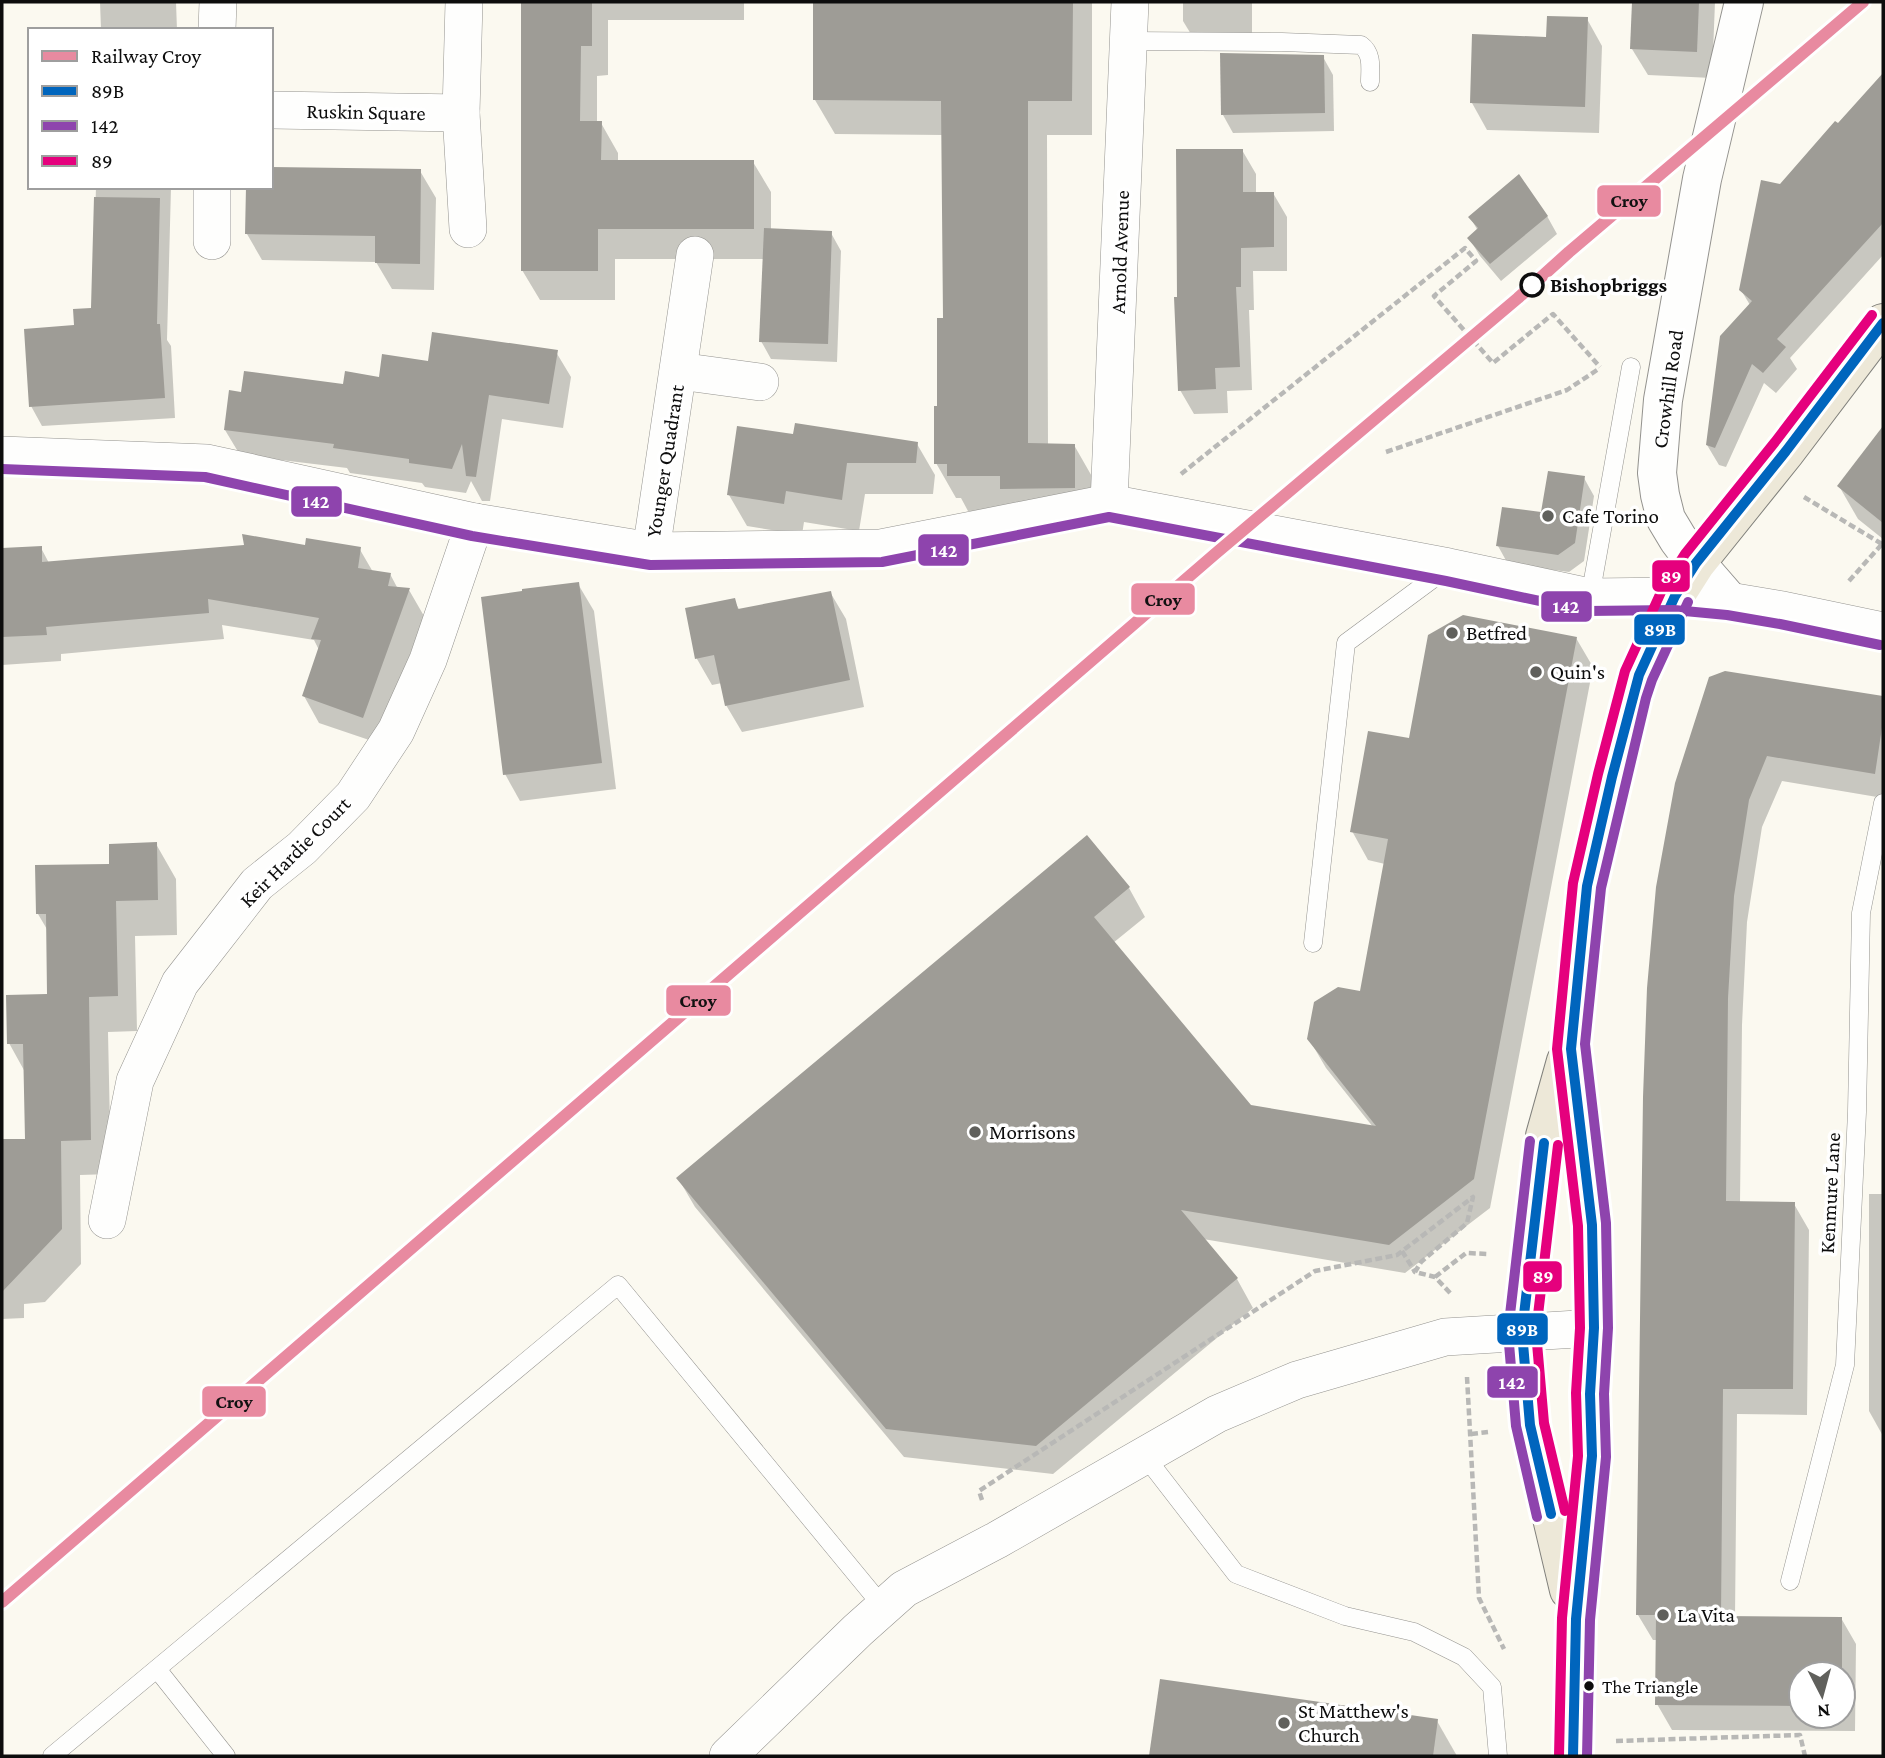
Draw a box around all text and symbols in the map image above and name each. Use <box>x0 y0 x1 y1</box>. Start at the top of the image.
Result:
legend <box>28 28 273 189</box>
text: Railway Croy <box>91 44 202 68</box>
text: 89B <box>91 79 124 103</box>
street label: Ruskin Square <box>306 99 426 125</box>
text: 142 <box>91 114 119 138</box>
text: 89 <box>91 149 113 173</box>
line badge: Croy <box>1596 184 1662 218</box>
street label: Arnold Avenue <box>1106 190 1134 314</box>
text: Croy <box>1610 190 1649 211</box>
marker: Bishopbriggs <box>1520 273 1544 297</box>
place label: Bishopbriggs <box>1550 273 1668 297</box>
street label: Crowhill Road <box>1648 328 1688 450</box>
street label: Younger Quadrant <box>641 382 689 539</box>
line badge: 142 <box>290 485 343 518</box>
text: 142 <box>303 491 330 512</box>
place label: Cafe Torino <box>1562 504 1659 528</box>
marker: Cafe Torino <box>1540 508 1556 524</box>
line badge: 142 <box>917 533 970 567</box>
text: 142 <box>931 540 958 561</box>
line badge: 89 <box>1651 559 1691 593</box>
text: 89 <box>1660 566 1682 587</box>
line badge: Croy <box>1130 582 1196 616</box>
text: Croy <box>1144 589 1183 610</box>
line badge: 142 <box>1540 590 1593 623</box>
text: 142 <box>1553 596 1580 617</box>
line badge: 89B <box>1633 613 1686 646</box>
text: 89B <box>1644 619 1676 640</box>
place label: Betfred <box>1466 621 1527 645</box>
marker: Betfred <box>1444 625 1460 641</box>
place label: Quin's <box>1550 660 1605 684</box>
marker: Quin's <box>1528 664 1544 680</box>
street label: Keir Hardie Court <box>235 791 356 912</box>
line badge: Croy <box>665 984 732 1017</box>
text: Croy <box>679 990 718 1011</box>
place label: Morrisons <box>989 1120 1075 1144</box>
marker: Morrisons <box>967 1124 983 1140</box>
street label: Kenmure Lane <box>1815 1132 1845 1254</box>
line badge: 89 <box>1522 1260 1563 1293</box>
text: 89 <box>1532 1266 1554 1287</box>
line badge: 89B <box>1496 1312 1549 1346</box>
text: 89B <box>1506 1319 1538 1340</box>
line badge: 142 <box>1486 1365 1539 1399</box>
text: 142 <box>1499 1372 1526 1393</box>
line badge: Croy <box>201 1385 267 1418</box>
text: Croy <box>215 1391 254 1412</box>
place label: La Vita <box>1677 1603 1735 1627</box>
marker: La Vita <box>1655 1607 1671 1623</box>
north arrow <box>1787 1660 1857 1730</box>
place label: The Triangle <box>1602 1676 1698 1697</box>
marker: The Triangle <box>1582 1679 1596 1693</box>
place label: St Matthew's Church <box>1298 1699 1409 1747</box>
text: N <box>1816 1700 1831 1723</box>
marker: St Matthew's Church <box>1276 1715 1292 1731</box>

